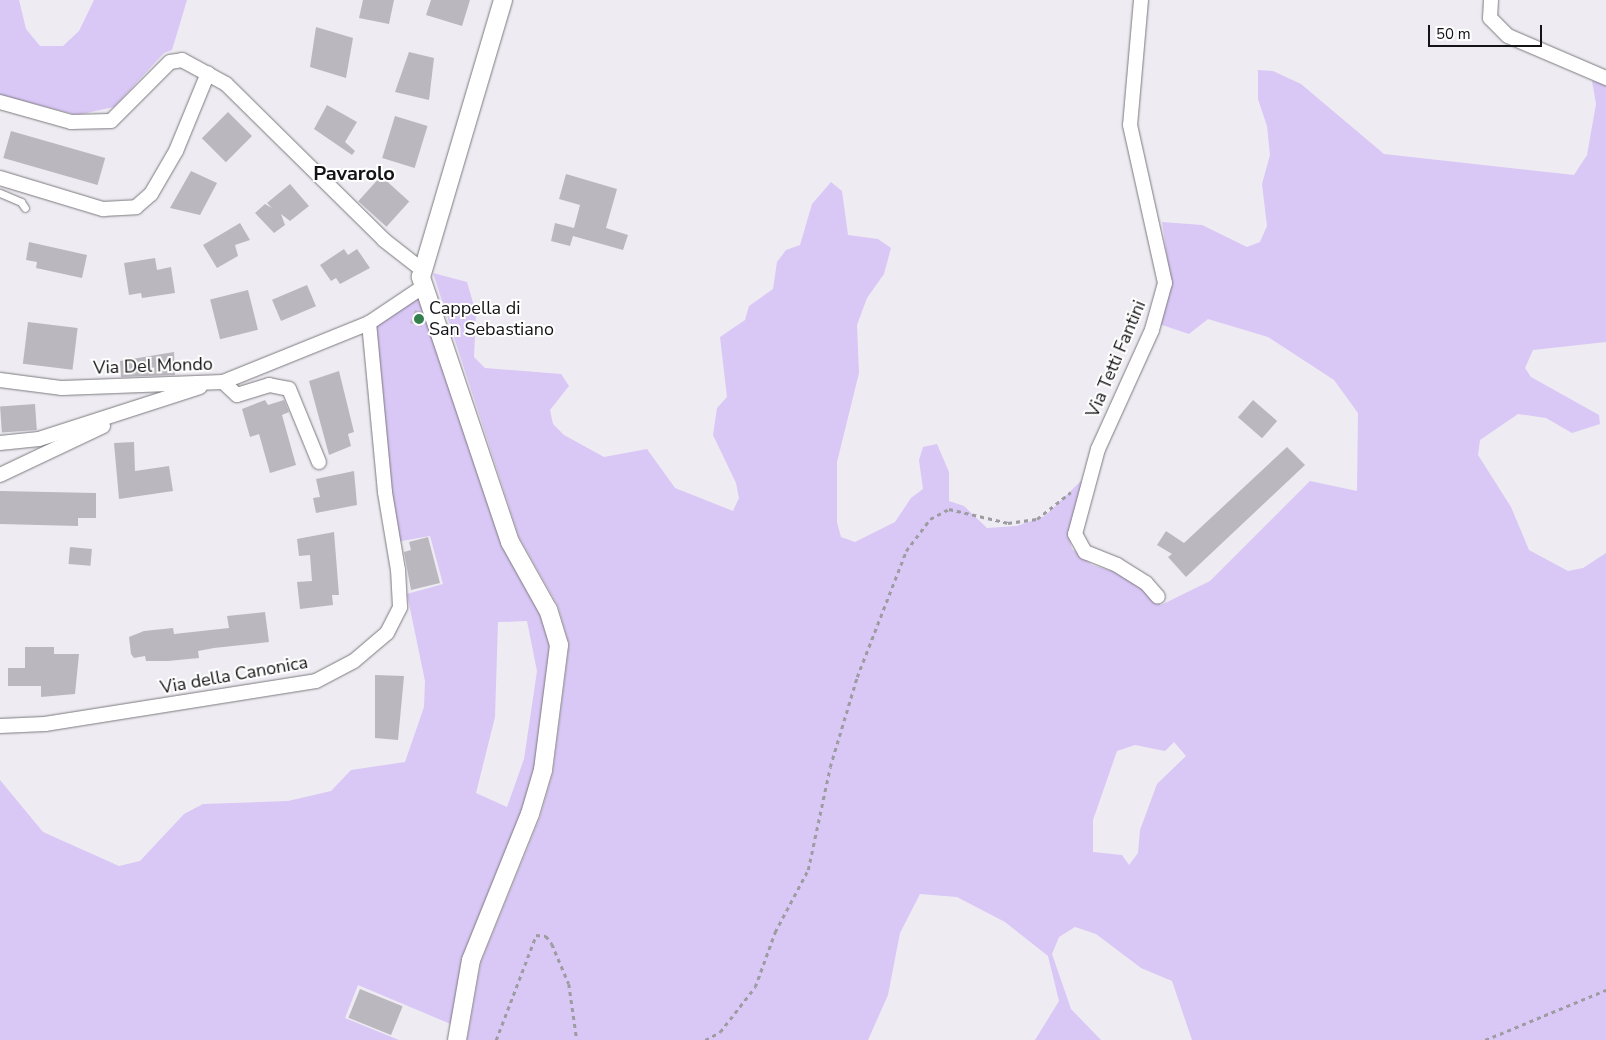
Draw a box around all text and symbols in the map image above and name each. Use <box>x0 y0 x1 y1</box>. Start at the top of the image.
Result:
scale bar <box>1431 15 1545 47</box>
text: 50 m <box>1436 24 1471 44</box>
district label: Pavarolo <box>313 161 395 185</box>
street label: Via Tetti Fantini <box>1082 297 1150 421</box>
place label: Cappella di San Sebastiano <box>429 298 554 340</box>
marker: Cappella di San Sebastiano <box>413 313 425 325</box>
street label: Via Del Mondo <box>93 353 213 379</box>
street label: Via della Canonica <box>159 651 309 699</box>

